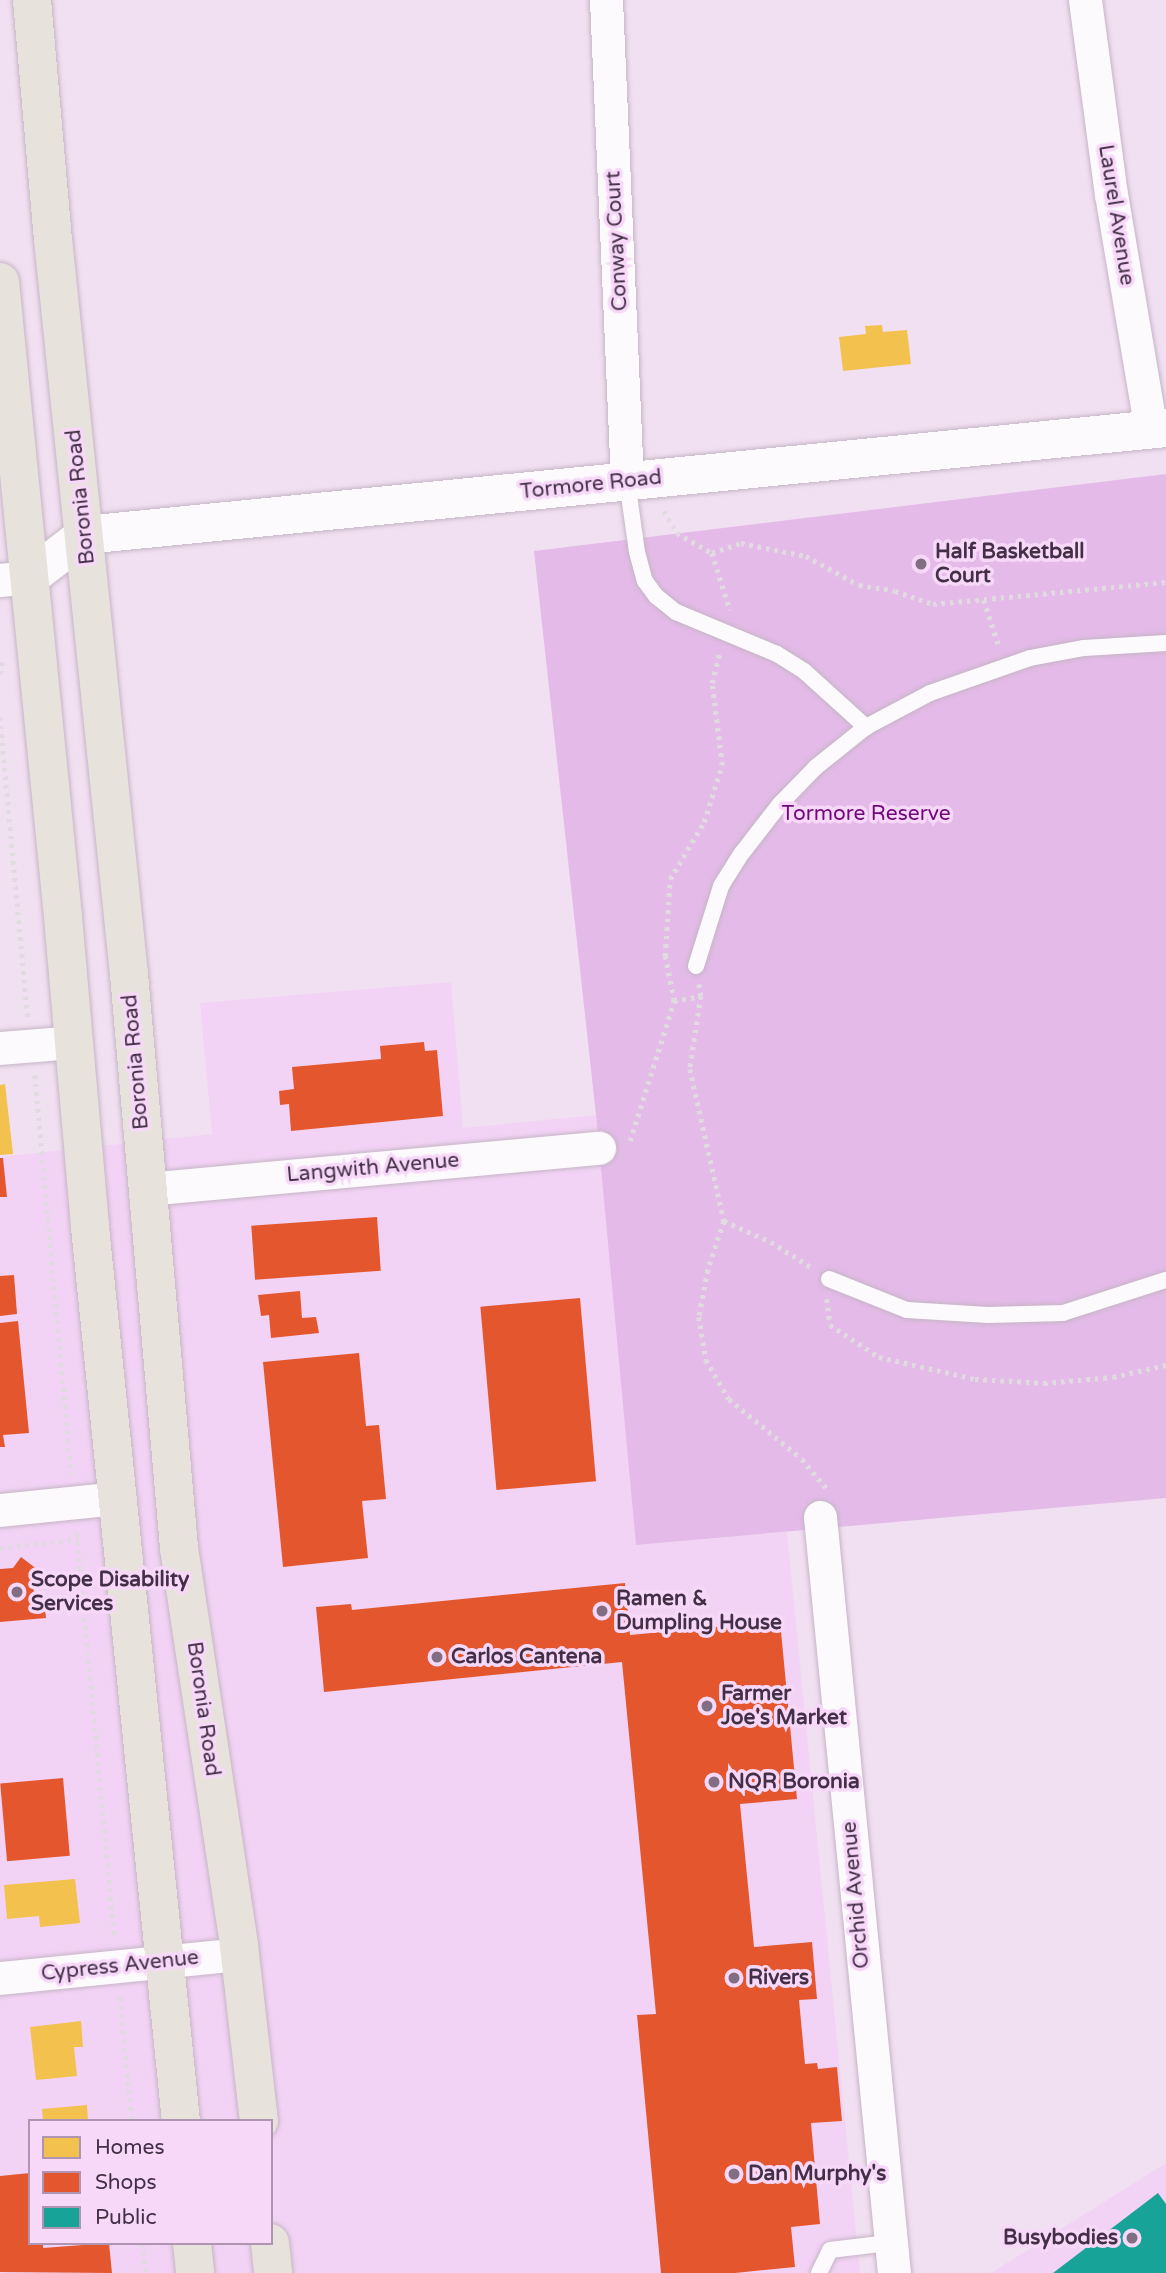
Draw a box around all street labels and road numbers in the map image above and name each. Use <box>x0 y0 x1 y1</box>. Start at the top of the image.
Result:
street label: Laurel Avenue <box>1092 143 1140 287</box>
street label: Conway Court <box>601 170 633 312</box>
street label: Boronia Road <box>61 428 101 566</box>
street label: Tormore Road <box>519 465 663 505</box>
street label: Boronia Road <box>118 993 154 1131</box>
street label: Langwith Avenue <box>286 1148 460 1188</box>
street label: Boronia Road <box>181 1640 225 1778</box>
street label: Orchid Avenue <box>837 1820 875 1970</box>
street label: Cypress Avenue <box>40 1945 200 1987</box>

